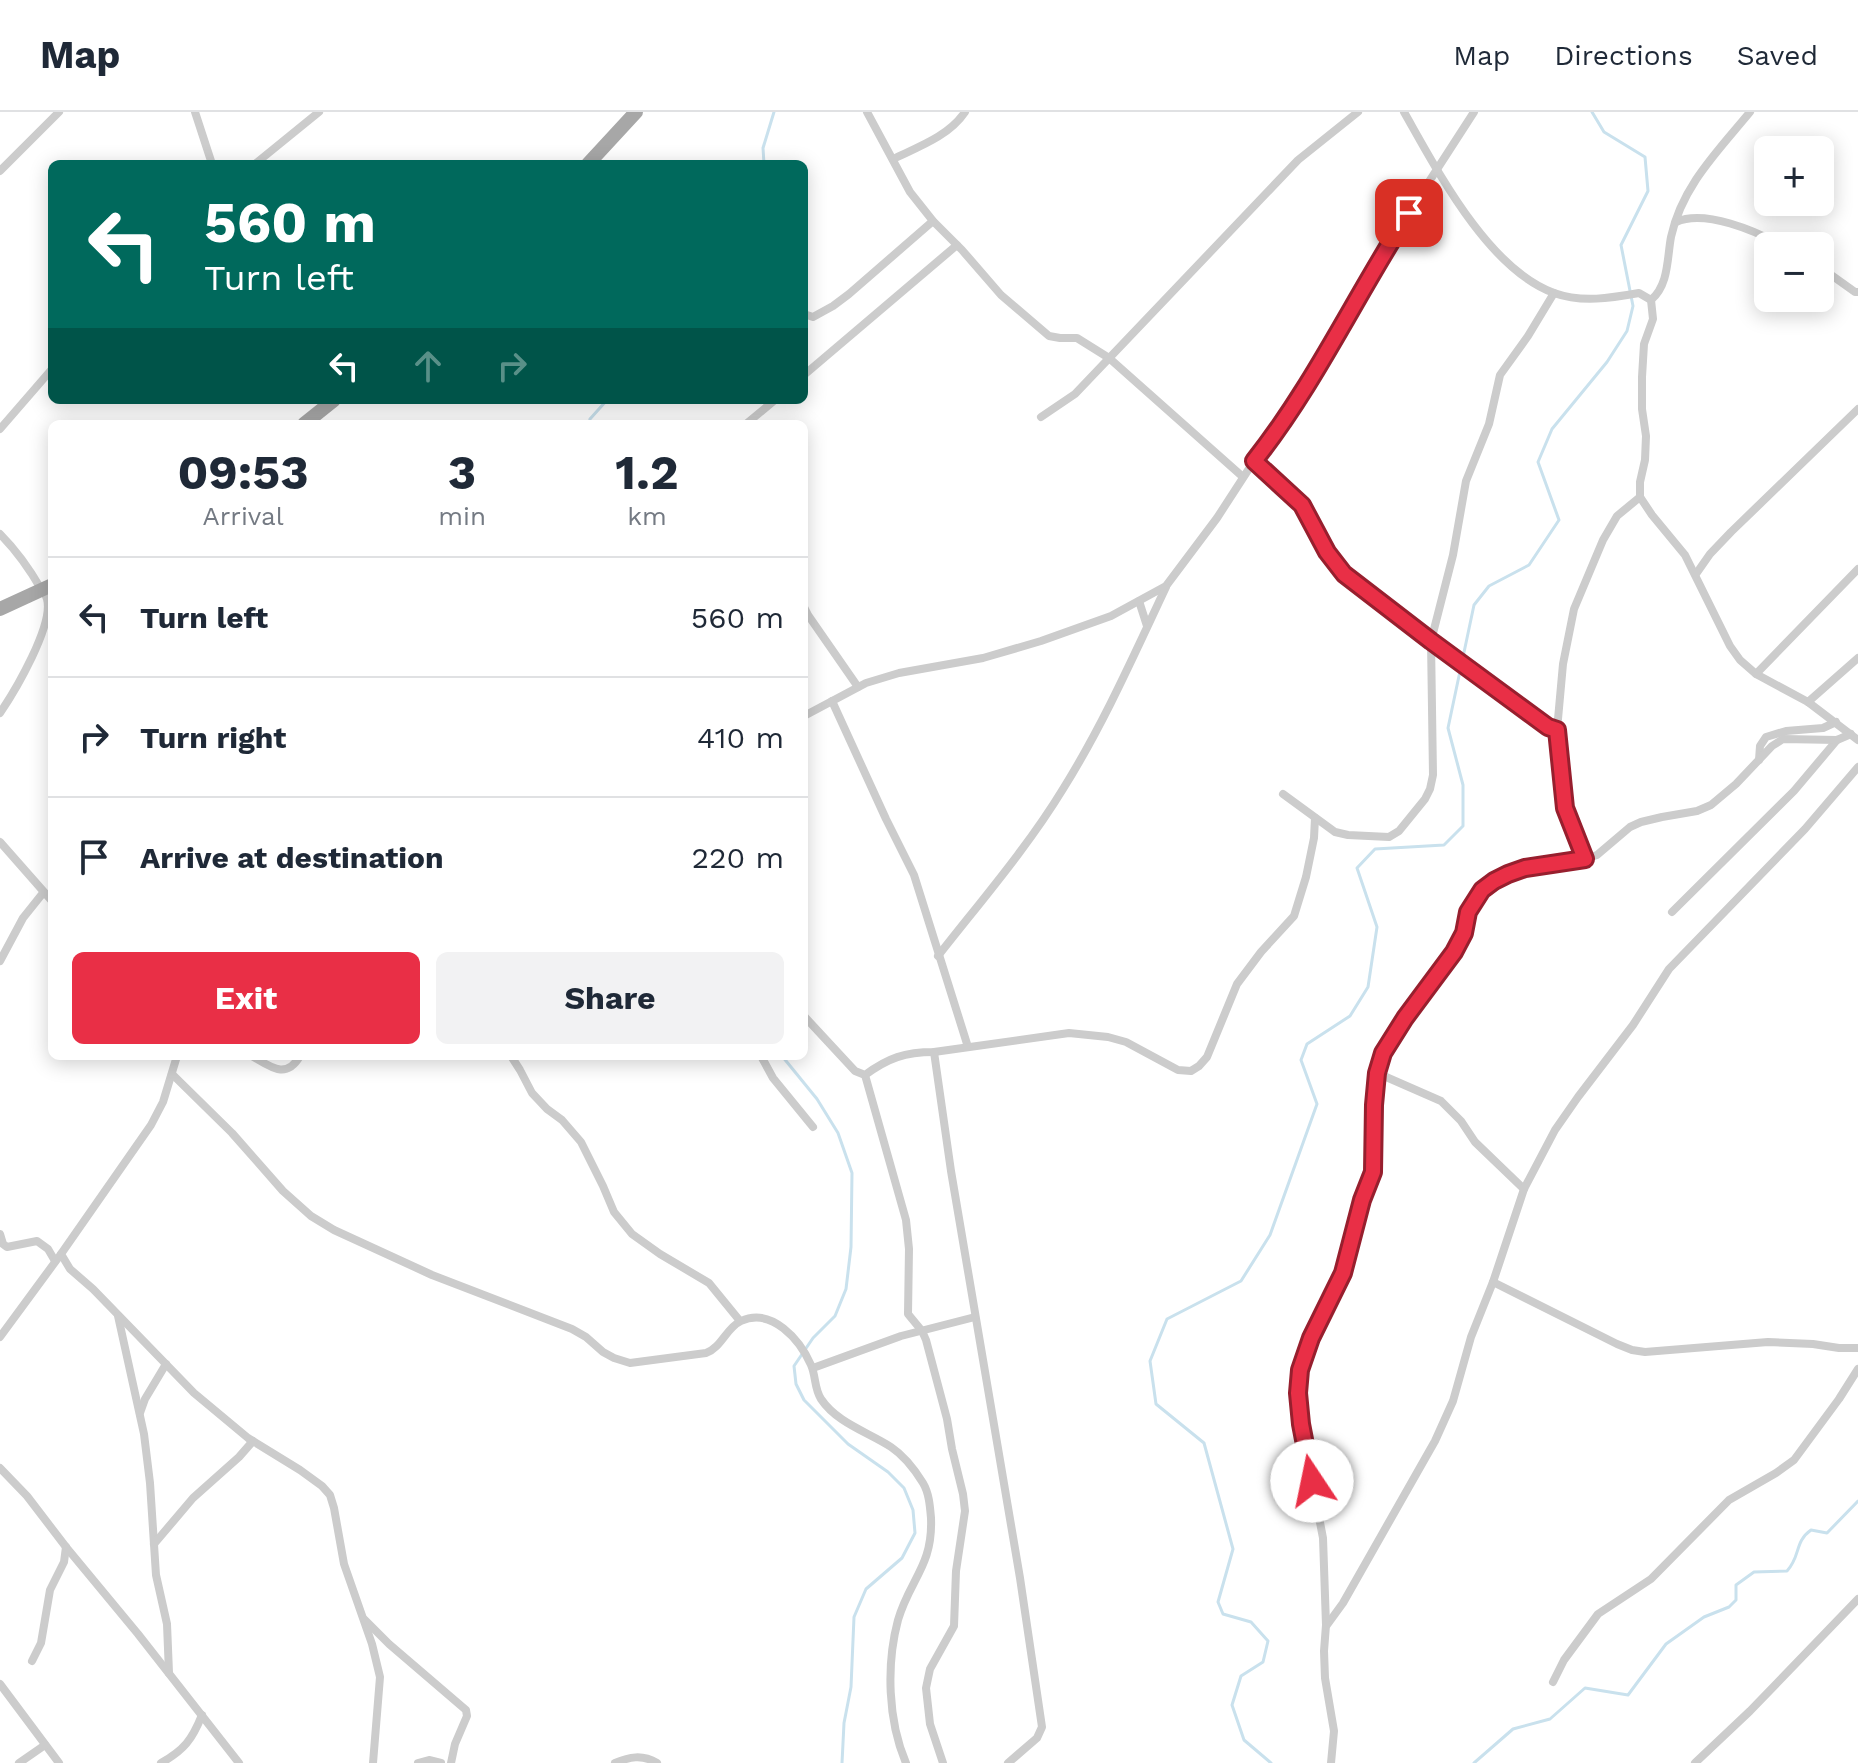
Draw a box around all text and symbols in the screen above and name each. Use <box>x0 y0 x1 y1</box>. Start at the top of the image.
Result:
text: Map <box>40 33 120 77</box>
text: Map <box>1453 39 1510 72</box>
text: Directions <box>1554 39 1693 72</box>
text: Saved <box>1737 39 1818 72</box>
map controls <box>1754 136 1834 312</box>
button: + <box>1754 136 1834 216</box>
pin <box>1375 179 1443 247</box>
text: 560 m <box>204 190 376 256</box>
icon: arrive <box>1387 191 1431 235</box>
icon: left <box>72 192 176 296</box>
button: − <box>1754 232 1834 312</box>
text: Turn left <box>204 257 354 299</box>
icon: left <box>322 344 366 388</box>
icon: ahead <box>406 344 450 388</box>
icon: right <box>490 344 534 388</box>
text: 09:53 <box>177 444 309 501</box>
text: 3 <box>448 444 476 501</box>
text: 1.2 <box>615 444 679 501</box>
text: Arrival <box>203 501 284 531</box>
text: min <box>438 501 486 531</box>
text: km <box>627 501 667 531</box>
icon: left <box>72 595 116 639</box>
text: Turn left <box>140 600 268 635</box>
text: 560 m <box>691 600 784 635</box>
icon: right <box>72 715 116 759</box>
text: Turn right <box>140 720 286 755</box>
text: 410 m <box>697 720 784 755</box>
icon: arrive <box>72 835 116 879</box>
text: Arrive at destination <box>140 840 444 875</box>
text: 220 m <box>692 840 784 875</box>
button: Exit <box>72 952 420 1044</box>
button: Share <box>436 952 784 1044</box>
position arrow <box>1270 1439 1354 1523</box>

